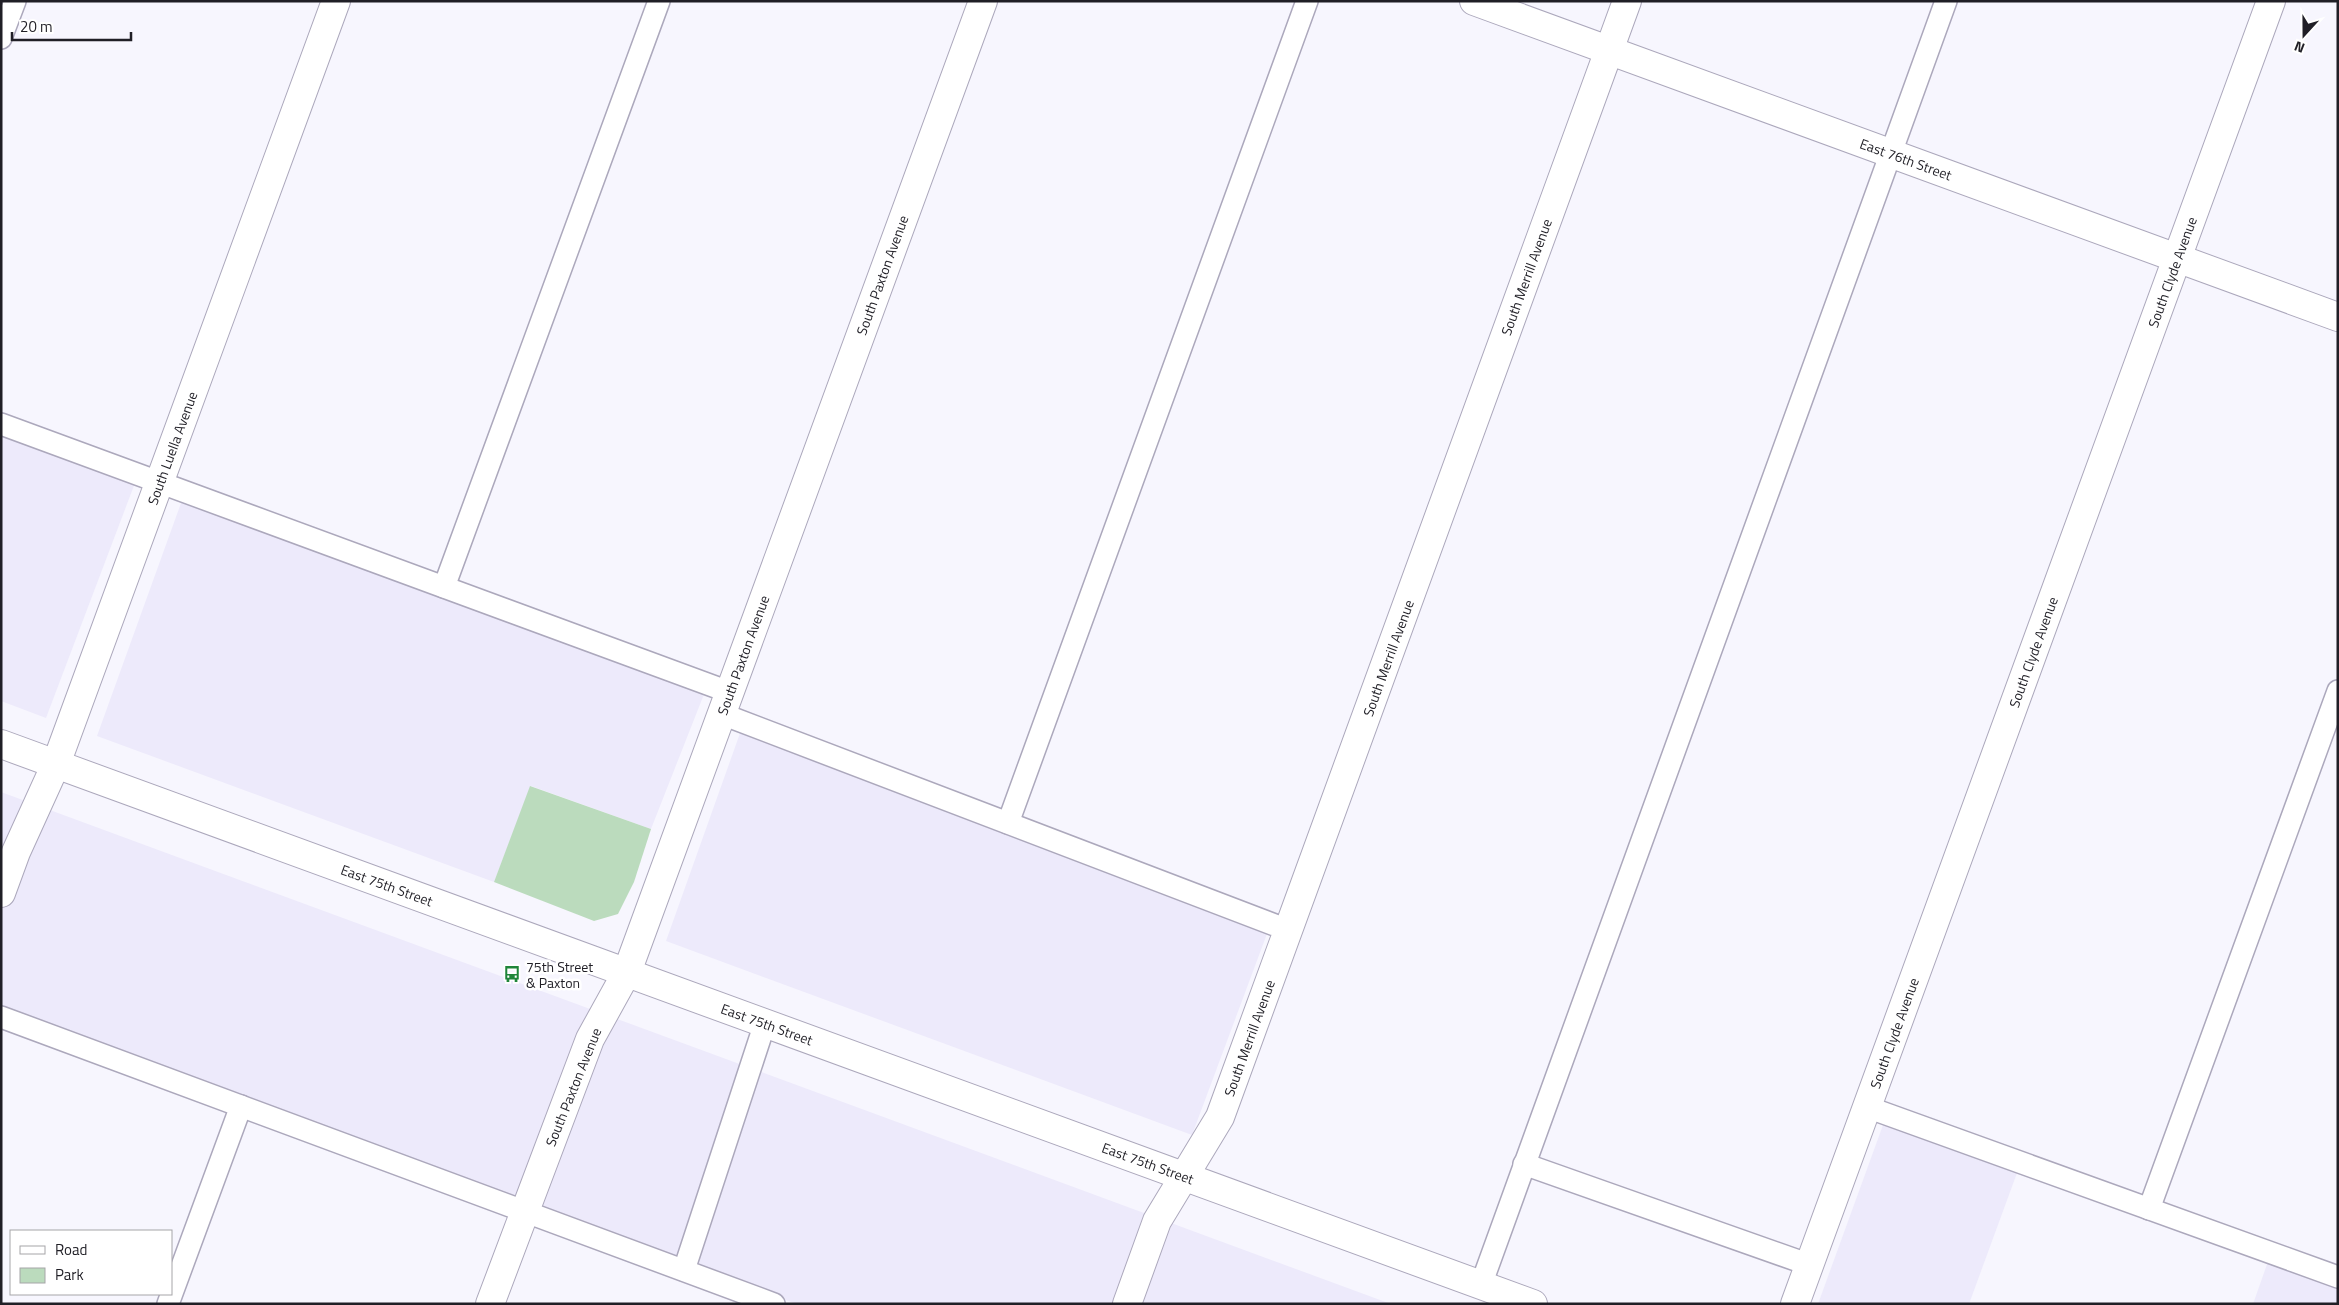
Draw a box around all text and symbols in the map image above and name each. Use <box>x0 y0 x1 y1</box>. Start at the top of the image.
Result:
scale bar <box>12 10 131 42</box>
north arrow <box>2279 10 2329 60</box>
text: 20 m <box>20 15 53 38</box>
text: N <box>2291 36 2307 59</box>
street label: East 76th Street <box>1857 133 1955 185</box>
street label: South Paxton Avenue <box>851 212 913 338</box>
street label: South Clyde Avenue <box>2142 214 2202 330</box>
street label: South Merrill Avenue <box>1495 216 1557 338</box>
street label: South Luella Avenue <box>142 388 202 508</box>
street label: South Paxton Avenue <box>712 592 774 718</box>
street label: South Clyde Avenue <box>2003 594 2063 710</box>
street label: South Merrill Avenue <box>1357 597 1419 719</box>
street label: East 75th Street <box>338 859 436 911</box>
place label: 75th Street & Paxton <box>526 956 593 993</box>
bus stop icon: 75th Street & Paxton <box>502 964 522 984</box>
street label: South Clyde Avenue <box>1864 975 1924 1091</box>
street label: South Merrill Avenue <box>1218 977 1280 1099</box>
street label: East 75th Street <box>718 998 816 1050</box>
street label: South Paxton Avenue <box>540 1025 606 1149</box>
street label: East 75th Street <box>1099 1137 1197 1189</box>
legend <box>10 1230 172 1295</box>
text: Road <box>55 1238 87 1261</box>
text: Park <box>55 1263 84 1286</box>

